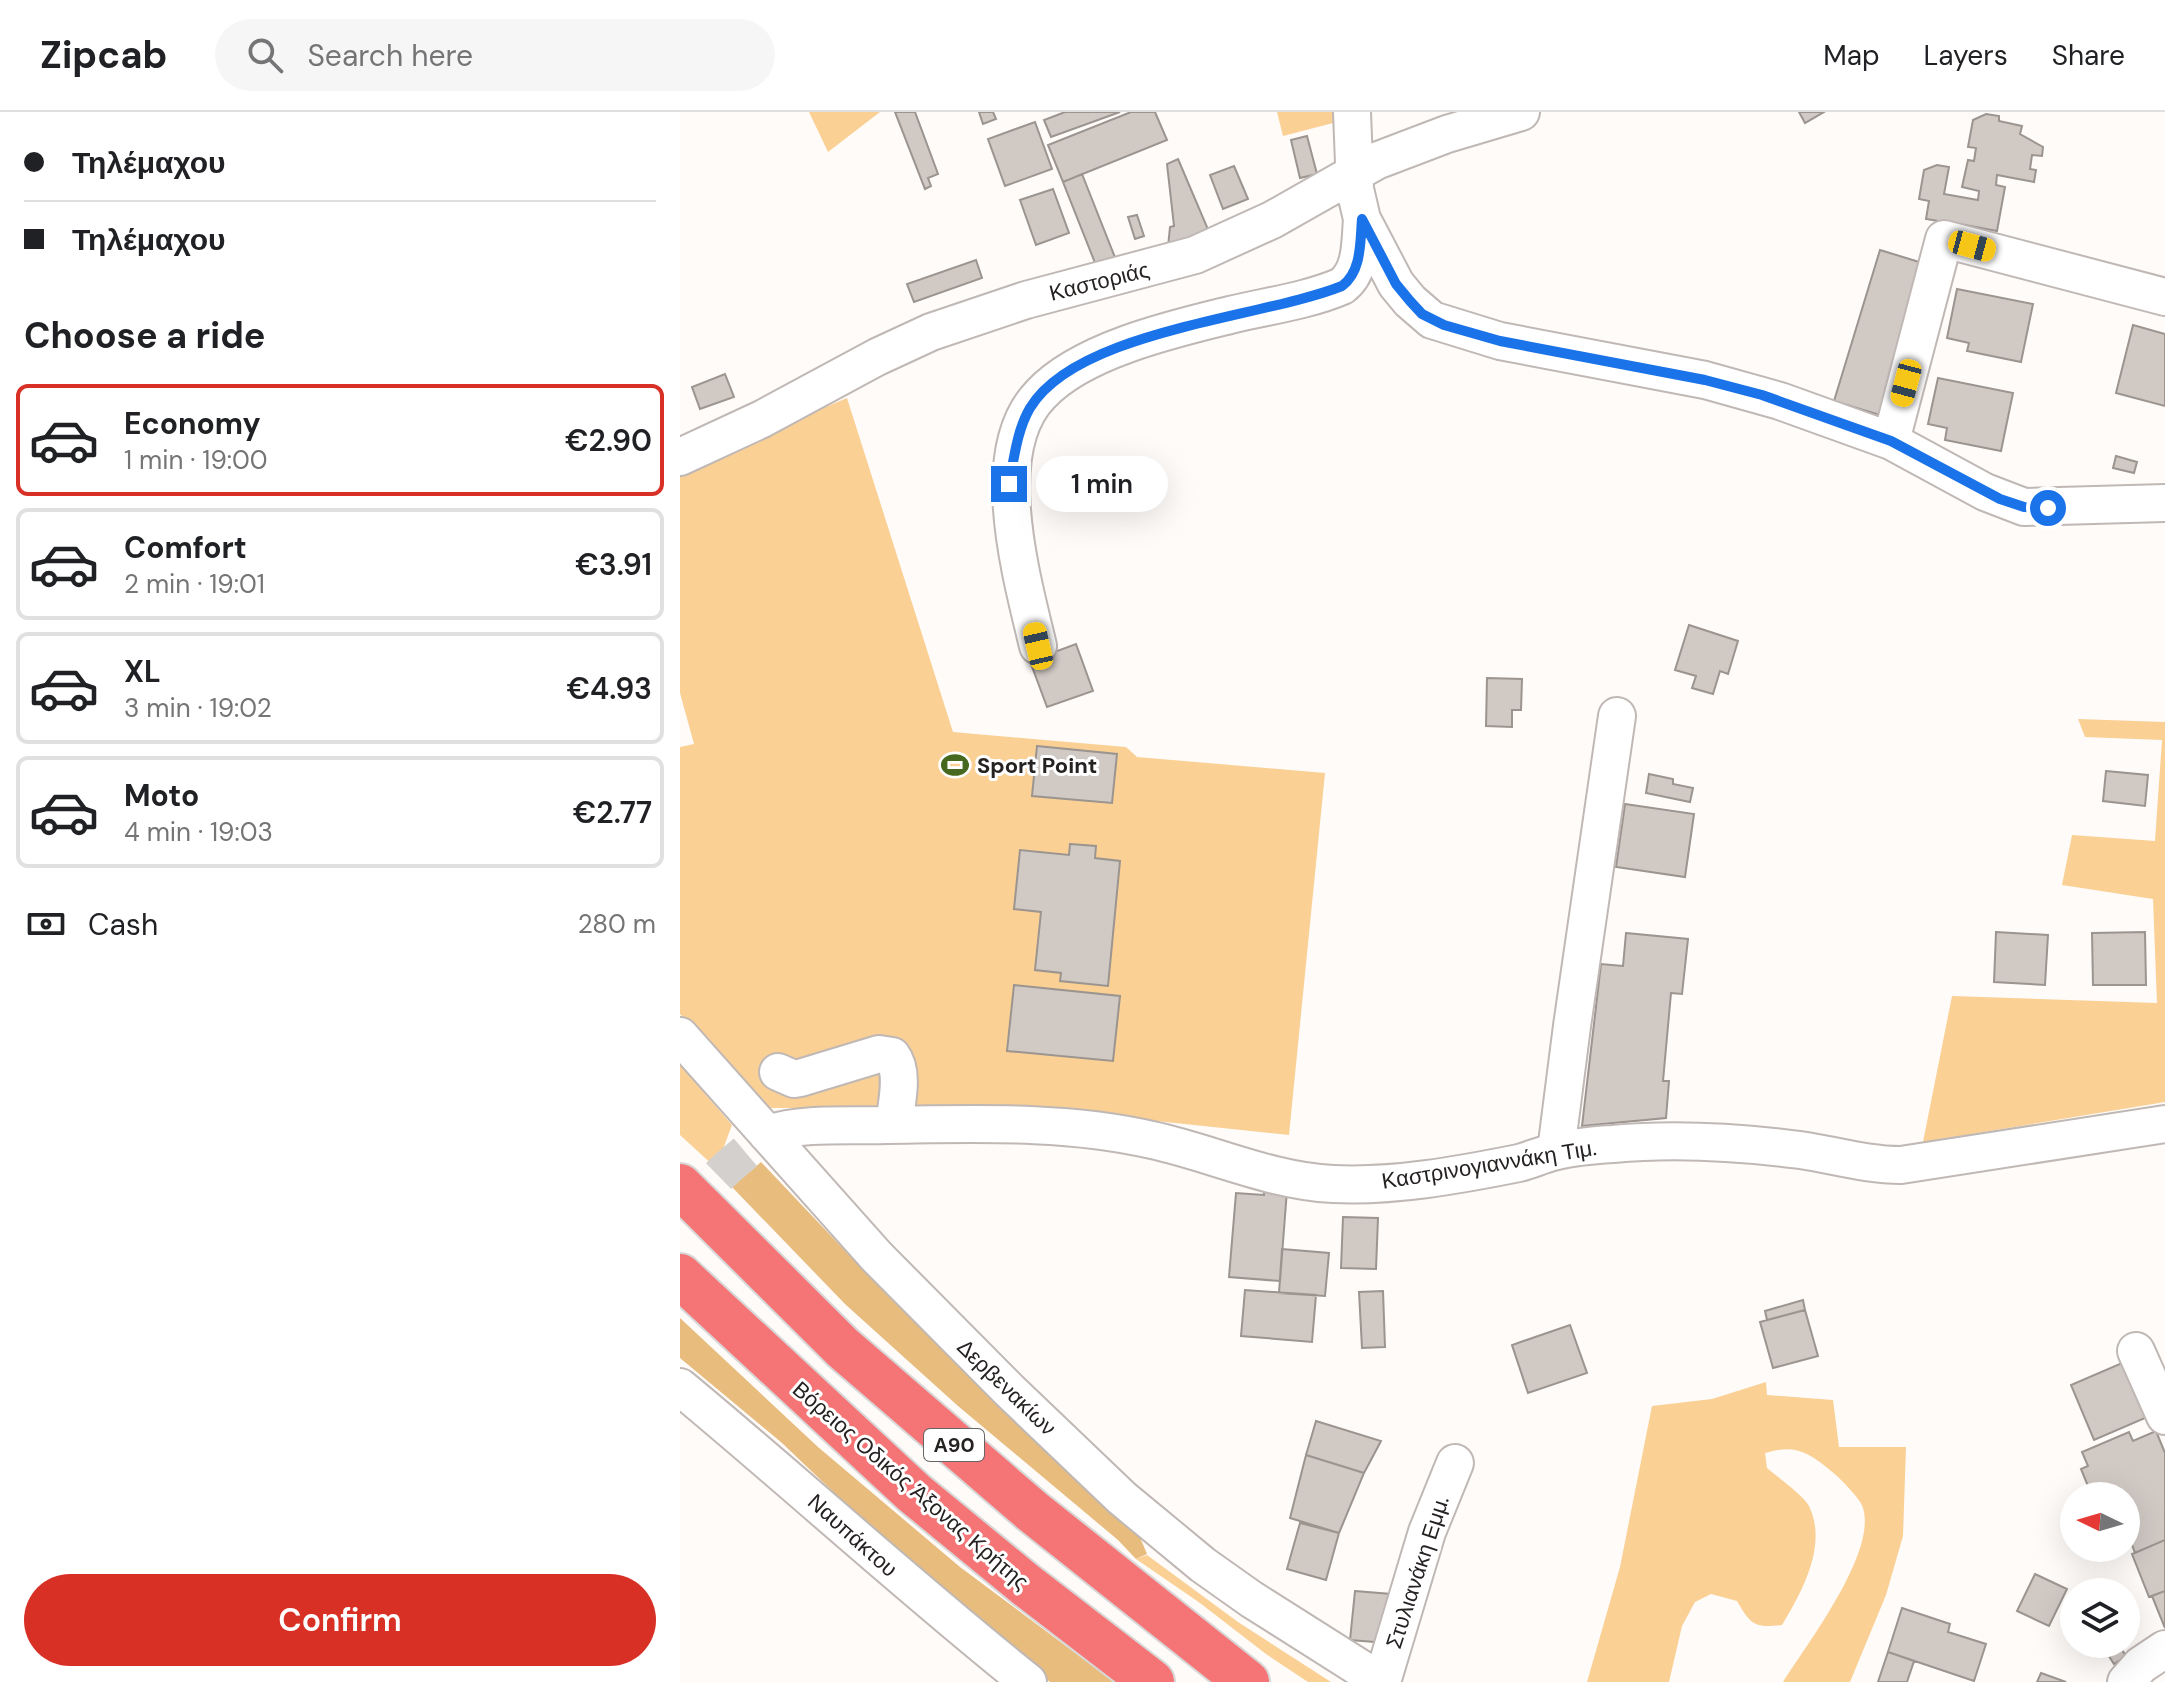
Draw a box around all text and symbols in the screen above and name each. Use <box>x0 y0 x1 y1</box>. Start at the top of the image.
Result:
search box <box>215 19 775 91</box>
text: Zipcab <box>40 30 167 80</box>
icon: search <box>243 33 287 77</box>
text: Search here <box>307 36 473 75</box>
text: Map <box>1823 37 1880 74</box>
text: Layers <box>1924 37 2008 74</box>
text: Share <box>2052 37 2125 74</box>
text: Τηλέμαχου <box>72 143 225 182</box>
text: Τηλέμαχου <box>72 220 225 259</box>
car <box>1946 228 1998 264</box>
street label: Καστοριάς <box>1046 255 1152 308</box>
text: Choose a ride <box>24 312 265 359</box>
car <box>1888 357 1924 409</box>
icon: car <box>28 404 100 476</box>
text: Economy <box>124 404 261 443</box>
text: €2.90 <box>565 421 652 460</box>
text: 1 min · 19:00 <box>124 443 268 477</box>
callout: 1 min <box>1037 456 1169 512</box>
route end <box>991 466 1027 502</box>
text: 1 min <box>1071 467 1133 501</box>
route start <box>2030 490 2066 526</box>
icon: car <box>28 528 100 600</box>
text: Comfort <box>124 528 247 567</box>
text: €3.91 <box>575 545 652 584</box>
text: 2 min · 19:01 <box>124 567 265 601</box>
car <box>1021 620 1055 672</box>
icon: car <box>28 652 100 724</box>
text: XL <box>124 652 161 691</box>
text: €4.93 <box>566 669 652 708</box>
text: 3 min · 19:02 <box>124 691 272 725</box>
sports icon: Sport Point <box>940 750 970 780</box>
place label: Sport Point <box>977 751 1097 780</box>
icon: car <box>28 776 100 848</box>
text: Moto <box>124 776 199 815</box>
text: €2.77 <box>573 793 652 832</box>
text: 4 min · 19:03 <box>124 815 273 849</box>
icon: cash <box>24 902 68 946</box>
text: Cash <box>88 905 158 944</box>
text: 280 m <box>578 907 656 941</box>
street label: Καστρινογιαννάκη Τιμ. <box>1380 1133 1599 1196</box>
street label: Δερβενακίων <box>951 1333 1062 1442</box>
street label: Βόρειος Οδικός Άξονας Κρήτης <box>787 1375 1035 1596</box>
road number: Α90 <box>924 1429 984 1461</box>
north arrow <box>2060 1482 2140 1562</box>
map controls <box>2060 1482 2140 1658</box>
street label: Ναυπάκτου <box>802 1487 904 1583</box>
street label: Στυλιανάκη Εμμ. <box>1379 1492 1456 1652</box>
button: Confirm <box>24 1574 656 1666</box>
button: layers <box>2060 1578 2140 1658</box>

